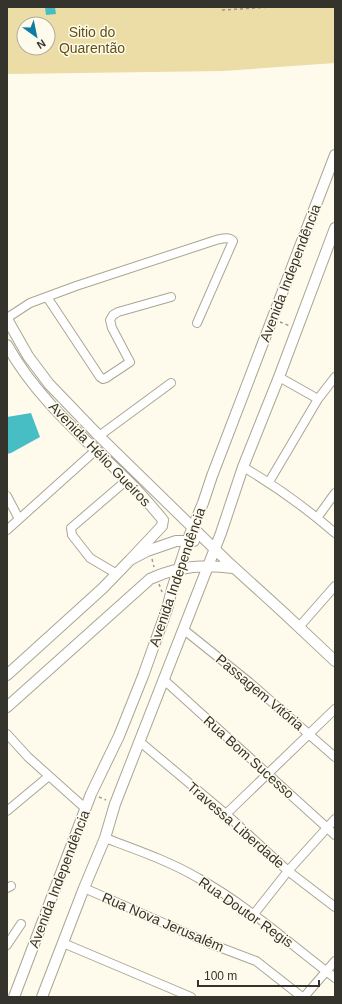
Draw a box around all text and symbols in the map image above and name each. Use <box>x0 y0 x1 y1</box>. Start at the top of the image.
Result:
north arrow <box>16 16 56 56</box>
park label: Sitio do Quarentão <box>59 24 125 56</box>
text: N <box>35 37 48 52</box>
street label: Avenida Independência <box>256 202 324 344</box>
street label: Avenida Hélio Gueiros <box>46 398 154 510</box>
street label: Avenida Independência <box>146 505 208 649</box>
street label: Passagem Vitória <box>213 651 307 733</box>
street label: Rua Bom Sucesso <box>201 712 298 802</box>
street label: Travessa Liberdade <box>184 779 288 872</box>
street label: Avenida Independência <box>25 808 93 950</box>
street label: Rua Doutor Regis <box>196 874 296 950</box>
street label: Rua Nova Jerusalém <box>100 889 226 955</box>
scale bar <box>198 962 319 988</box>
text: 100 m <box>204 969 237 983</box>

